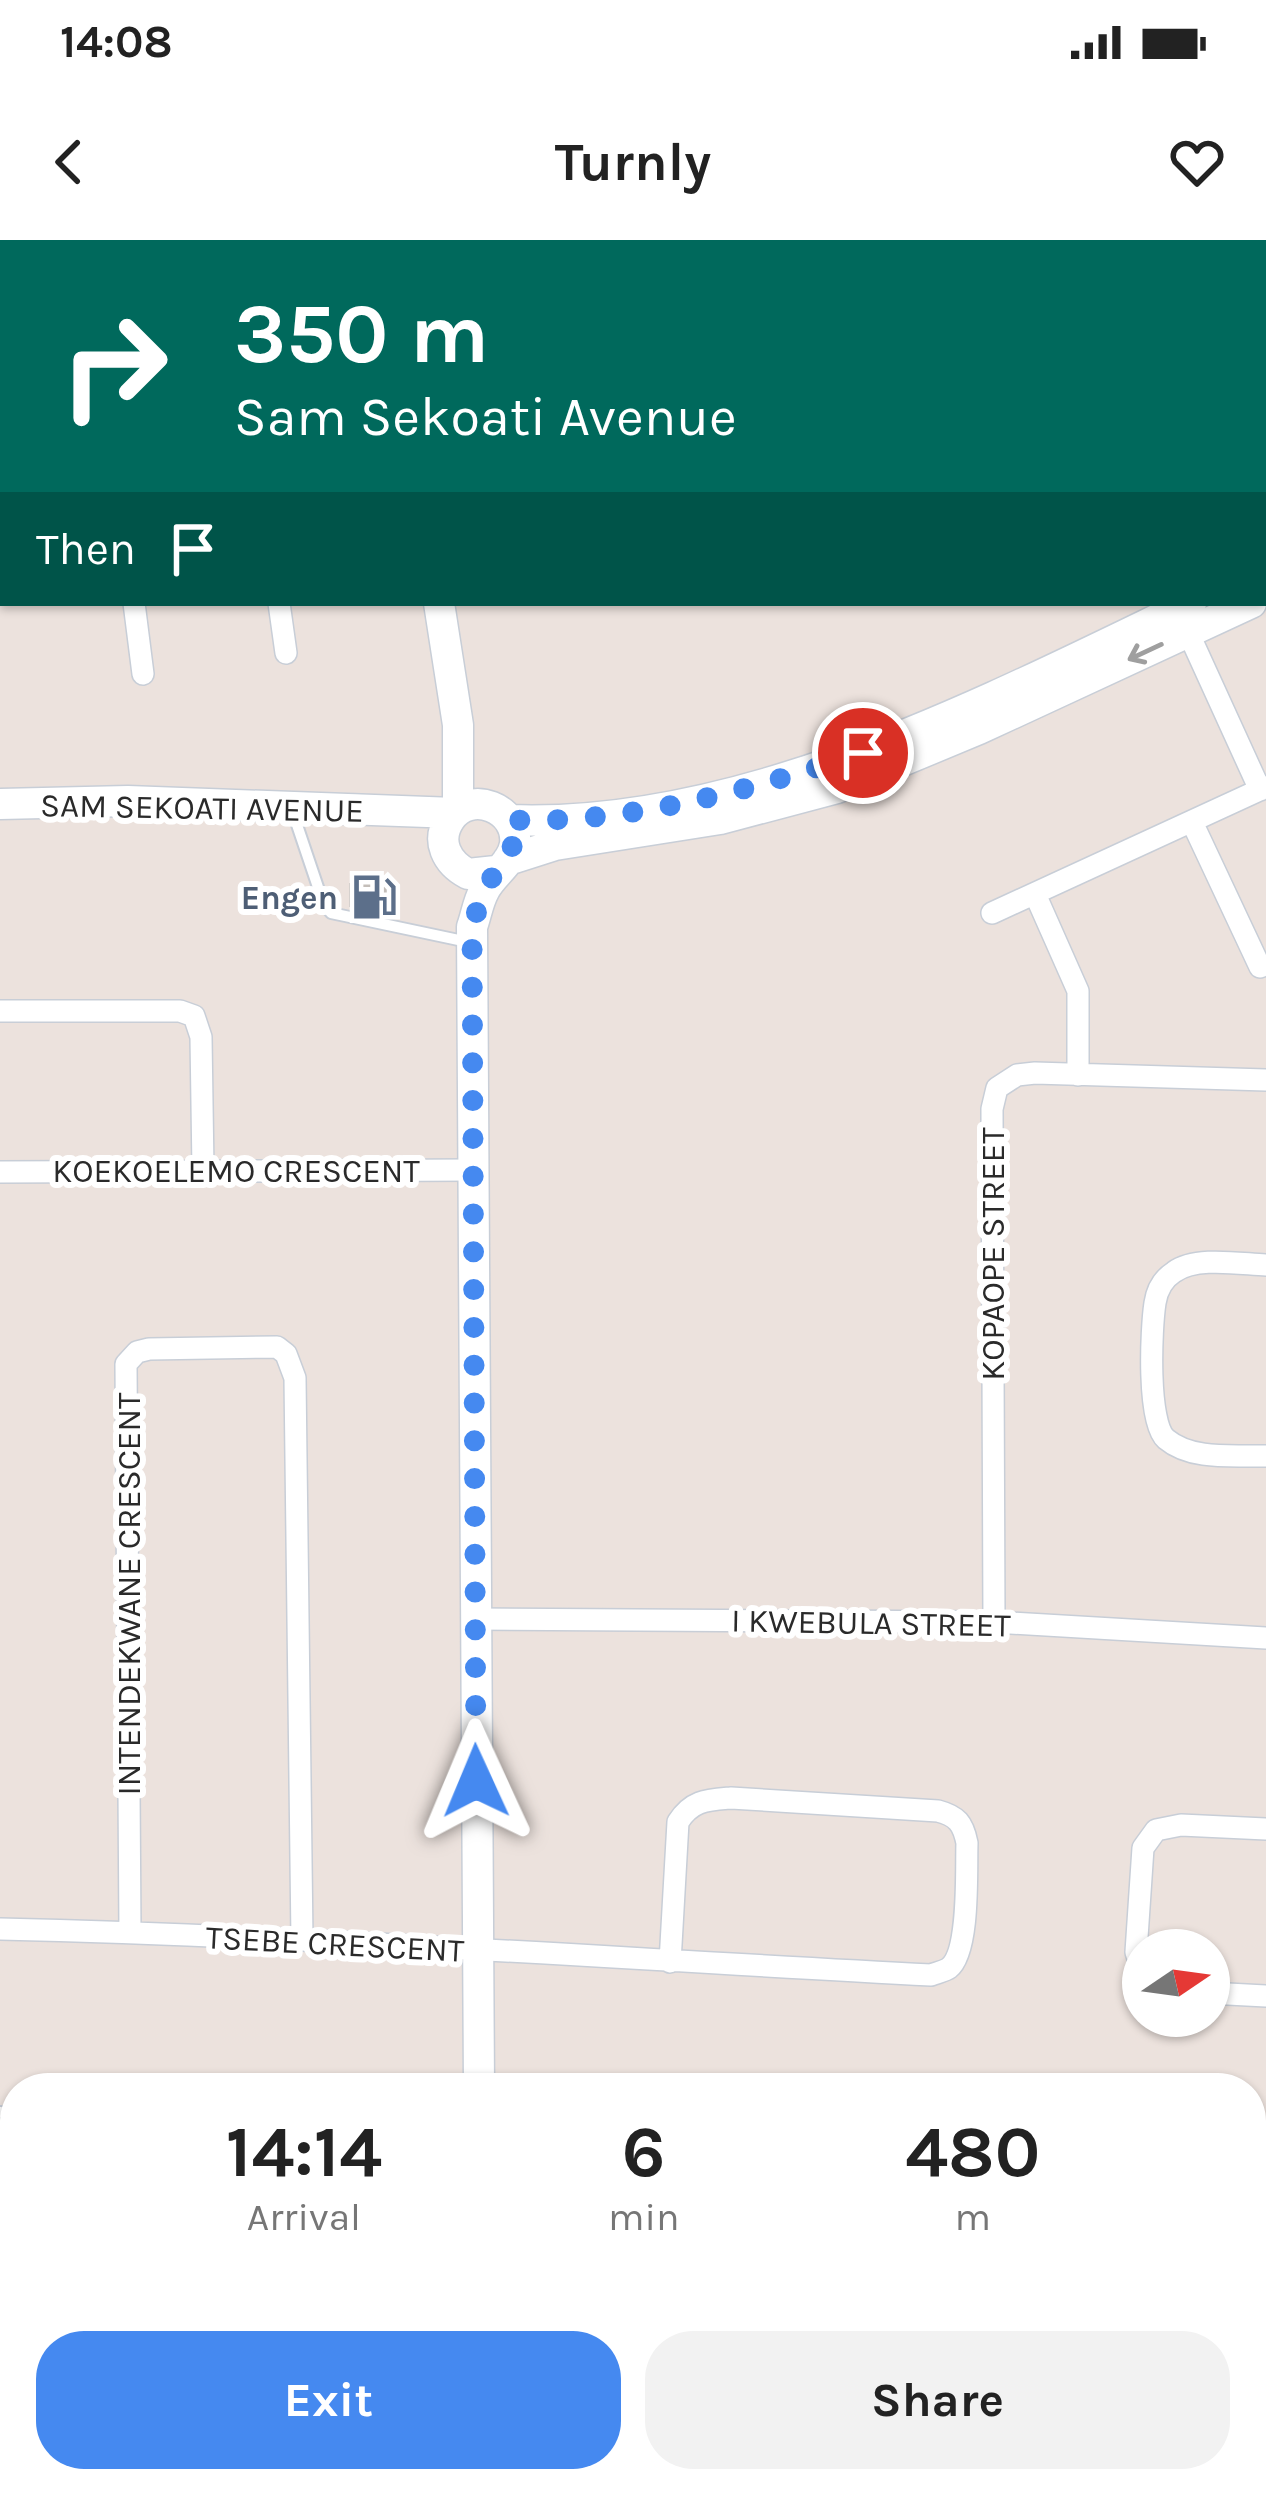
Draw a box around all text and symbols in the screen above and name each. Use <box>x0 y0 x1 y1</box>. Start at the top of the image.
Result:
text: 14:08 <box>60 16 173 68</box>
icon: back <box>36 129 102 195</box>
icon: heart <box>1164 129 1230 195</box>
text: Turnly <box>555 130 711 194</box>
text: 350 m <box>234 285 489 383</box>
icon: right <box>36 288 192 444</box>
text: Sam Sekoati Avenue <box>234 385 737 449</box>
icon: arrive <box>160 516 226 582</box>
text: Then <box>36 523 136 575</box>
one-way arrow <box>1128 642 1164 664</box>
pin <box>812 702 914 804</box>
icon: arrive <box>830 720 896 786</box>
street label: SAM SEKOATI AVENUE <box>40 786 364 830</box>
fuel station icon: Engen <box>349 872 399 922</box>
place label: Engen <box>241 879 338 917</box>
street label: KOPAOPE STREET <box>974 1127 1012 1381</box>
street label: KOEKOELEMO CRESCENT <box>52 1152 420 1190</box>
street label: INTENDEKWANE CRESCENT <box>110 1392 148 1795</box>
street label: I KWEBULA STREET <box>731 1602 1012 1644</box>
position arrow <box>413 1718 539 1844</box>
street label: TSEBE CRESCENT <box>205 1918 466 1970</box>
north arrow <box>1122 1929 1230 2037</box>
map controls <box>1122 1929 1230 2037</box>
text: 14:14 <box>226 2110 382 2194</box>
text: 6 <box>622 2110 666 2194</box>
text: 480 <box>905 2110 1040 2194</box>
text: Arrival <box>247 2194 361 2240</box>
text: min <box>608 2194 680 2240</box>
text: m <box>955 2194 991 2240</box>
button: Exit <box>36 2331 621 2469</box>
button: Share <box>645 2331 1230 2469</box>

